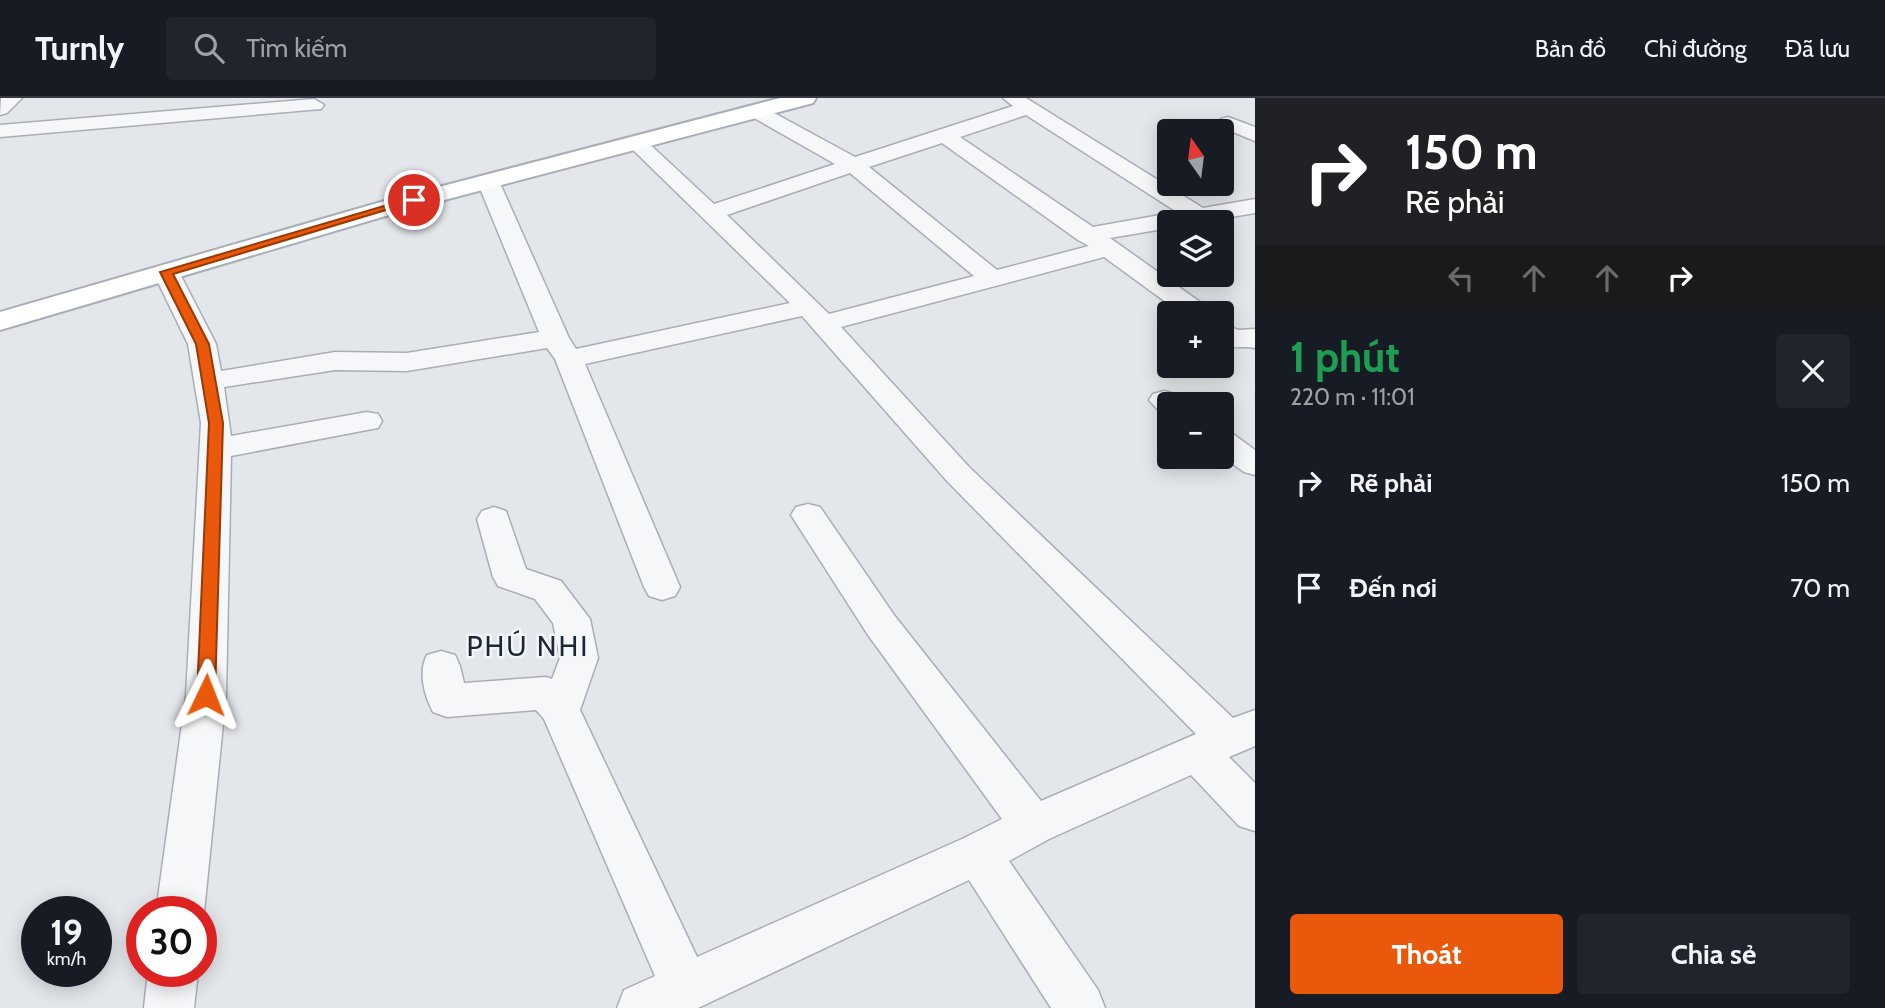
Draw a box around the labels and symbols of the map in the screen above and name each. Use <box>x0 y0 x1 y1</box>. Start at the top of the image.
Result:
north arrow <box>1157 119 1234 196</box>
pin <box>384 170 444 230</box>
district label: PHÚ NHI <box>467 629 589 663</box>
position arrow <box>169 658 243 732</box>
speed limit sign: 30 <box>126 896 217 987</box>

